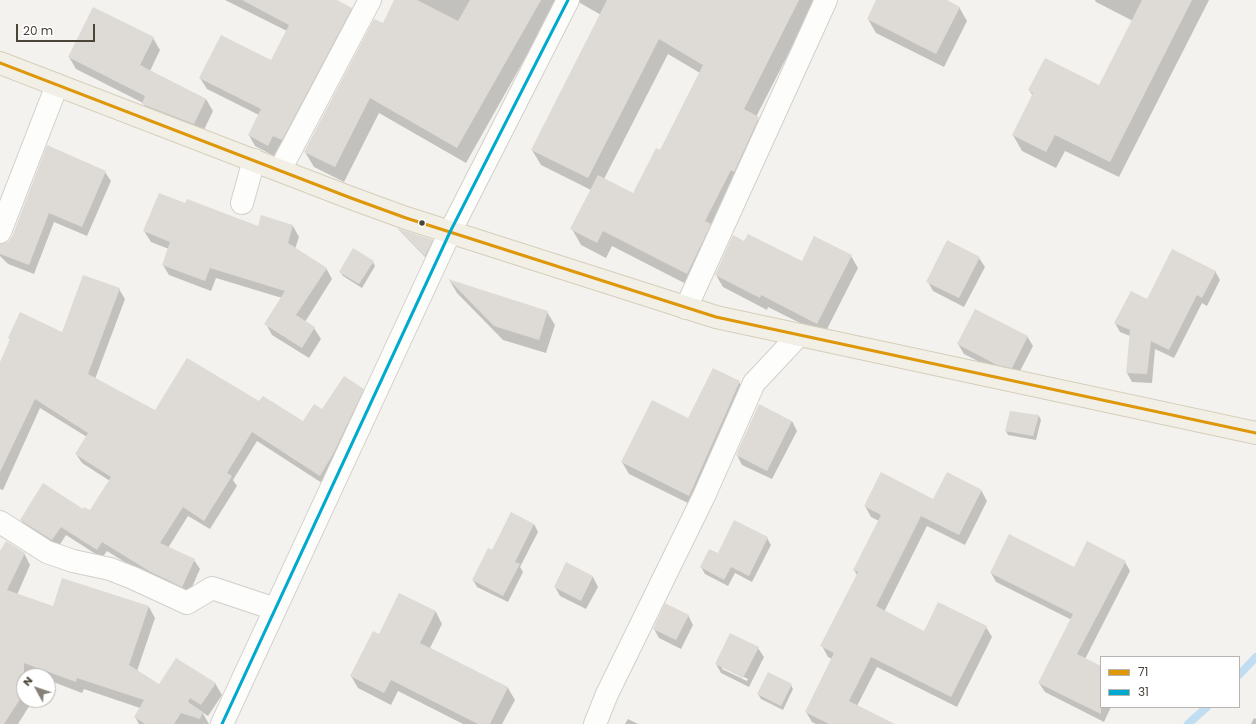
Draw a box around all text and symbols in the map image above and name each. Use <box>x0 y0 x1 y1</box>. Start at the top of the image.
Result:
scale bar <box>18 16 97 42</box>
text: 20 m <box>23 22 53 39</box>
unlabelled marker <box>417 218 427 228</box>
legend <box>1100 656 1240 708</box>
text: 71 <box>1138 663 1148 680</box>
north arrow <box>16 668 56 708</box>
text: N <box>19 673 36 689</box>
text: 31 <box>1138 683 1149 700</box>

